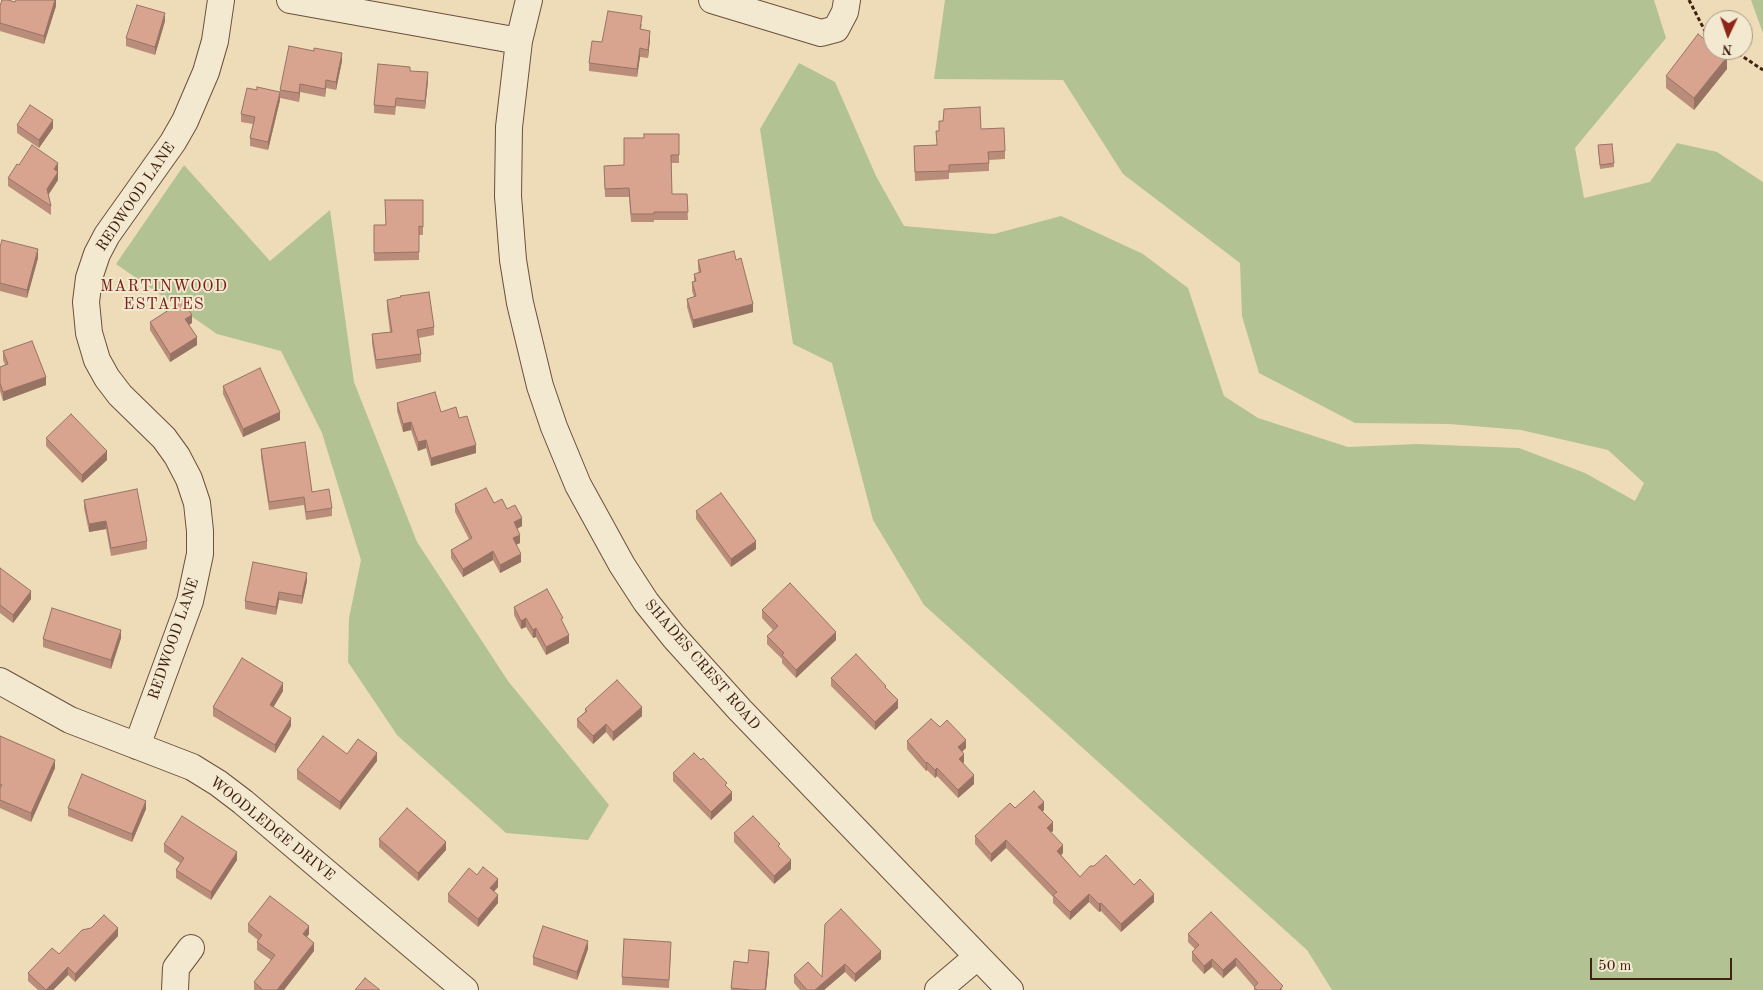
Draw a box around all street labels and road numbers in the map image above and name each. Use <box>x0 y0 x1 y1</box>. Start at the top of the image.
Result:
street label: REDWOOD LANE <box>93 139 179 255</box>
street label: REDWOOD LANE <box>145 576 203 702</box>
street label: SHADES CREST ROAD <box>640 596 764 734</box>
street label: WOODLEDGE DRIVE <box>206 773 338 885</box>

